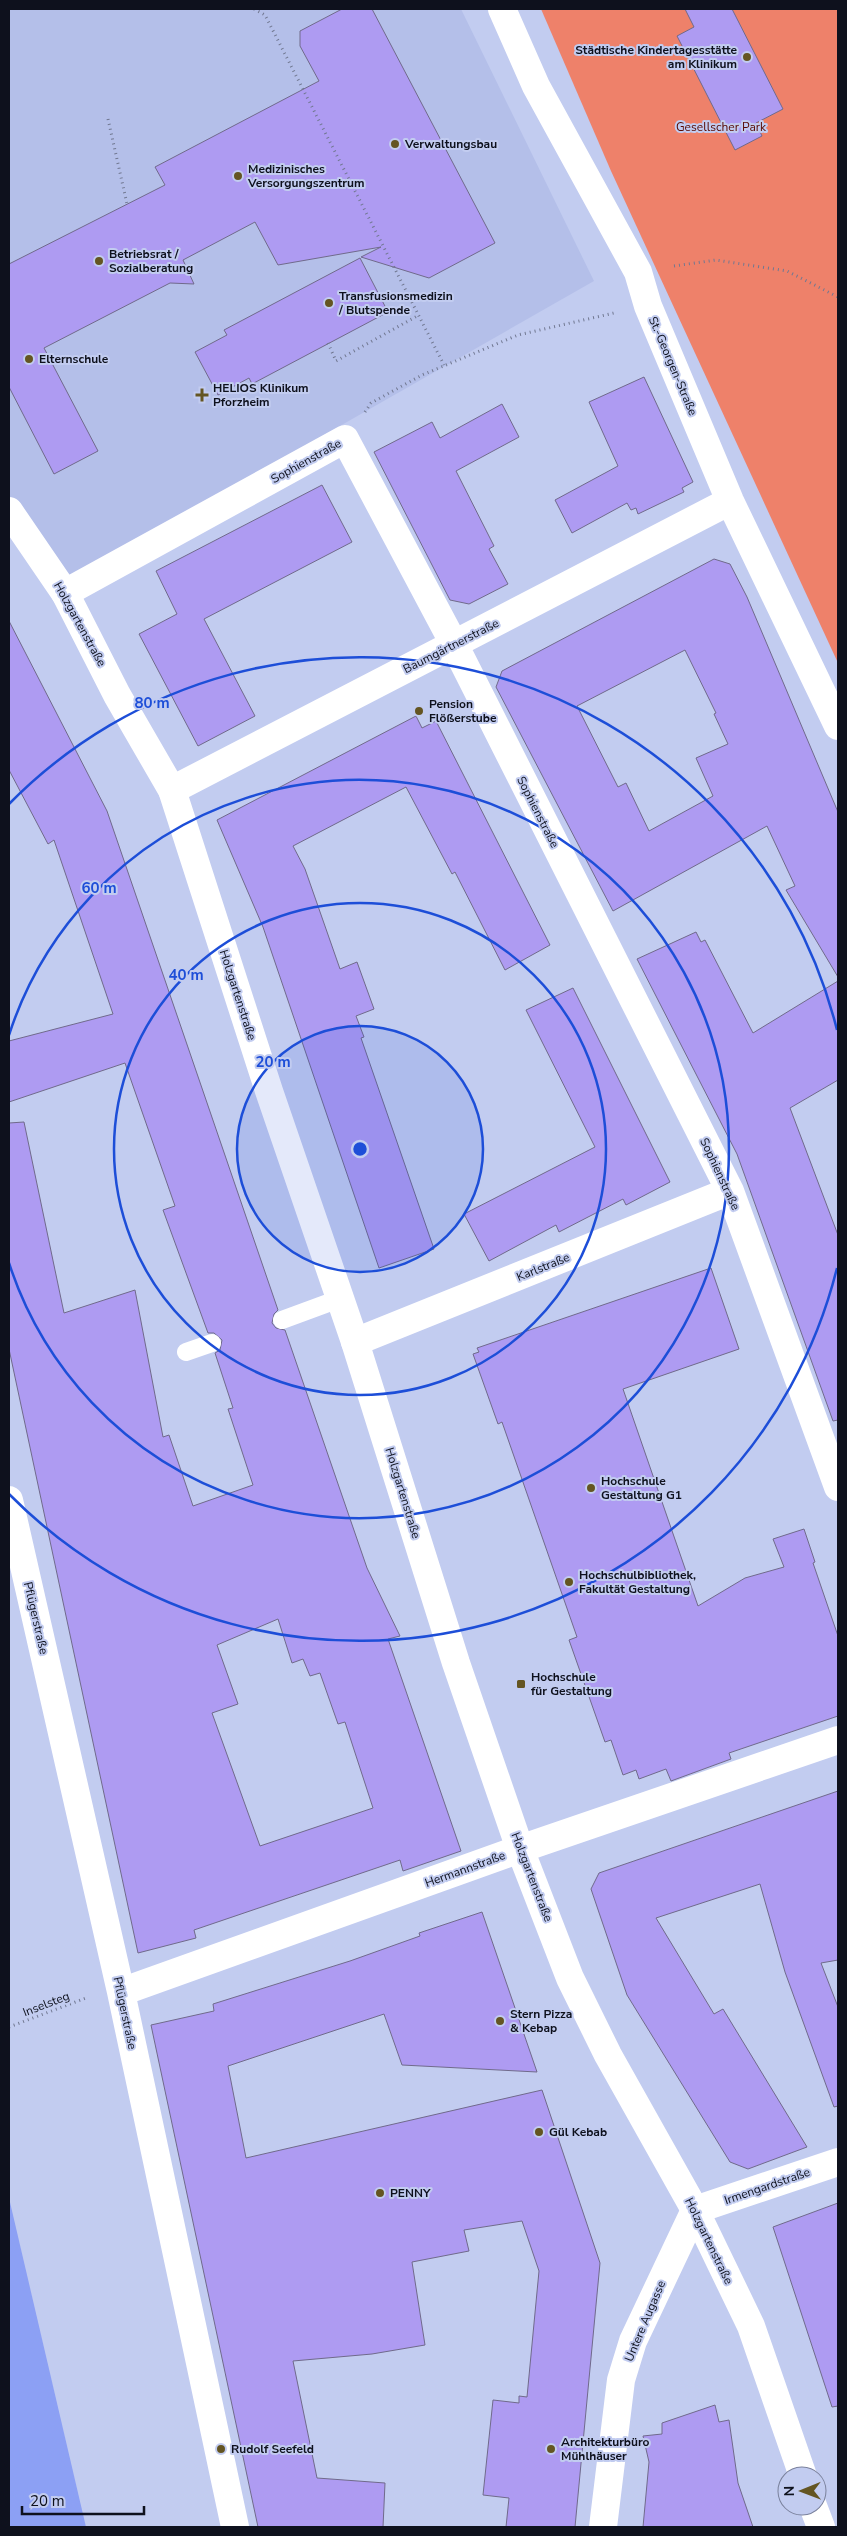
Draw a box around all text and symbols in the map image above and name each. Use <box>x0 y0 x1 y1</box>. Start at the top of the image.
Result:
place label: Städtische Kindertagesstätte am Klinikum <box>575 42 737 72</box>
marker: Städtische Kindertagesstätte am Klinikum <box>741 51 753 63</box>
park label: Gesellscher Park <box>676 119 767 135</box>
place label: Verwaltungsbau <box>404 136 497 152</box>
marker: Verwaltungsbau <box>389 138 401 150</box>
place label: Medizinisches Versorgungszentrum <box>247 161 364 191</box>
marker: Medizinisches Versorgungszentrum <box>232 170 244 182</box>
place label: Betriebsrat / Sozialberatung <box>109 246 193 276</box>
marker: Betriebsrat / Sozialberatung <box>93 255 105 267</box>
place label: Transfusionsmedizin / Blutspende <box>338 288 453 318</box>
marker: Transfusionsmedizin / Blutspende <box>323 297 335 309</box>
street label: St.-Georgen-Straße <box>645 314 701 418</box>
place label: Elternschule <box>39 351 109 367</box>
marker: Elternschule <box>23 353 35 365</box>
place label: HELIOS Klinikum Pforzheim <box>213 380 309 410</box>
marker: HELIOS Klinikum Pforzheim <box>195 388 209 402</box>
street label: Sophienstraße <box>268 435 344 487</box>
street label: Holzgartenstraße <box>50 579 110 669</box>
street label: Baumgärtnerstraße <box>400 615 502 677</box>
text: 80 m <box>134 693 170 713</box>
place label: Pension Flößerstube <box>429 696 497 726</box>
marker: Pension Flößerstube <box>413 705 425 717</box>
street label: Sophienstraße <box>513 774 563 850</box>
text: 60 m <box>81 878 117 898</box>
street label: Holzgartenstraße <box>216 948 260 1042</box>
text: 40 m <box>168 965 204 985</box>
text: 20 m <box>255 1052 291 1072</box>
street label: Sophienstraße <box>696 1135 744 1213</box>
centre of rings <box>351 1140 369 1158</box>
street label: Karlstraße <box>514 1249 572 1285</box>
street label: Holzgartenstraße <box>382 1446 424 1540</box>
place label: Hochschule Gestaltung G1 <box>601 1473 682 1503</box>
marker: Hochschule Gestaltung G1 <box>585 1482 597 1494</box>
place label: Hochschulbibliothek, Fakultät Gestaltung <box>579 1567 696 1597</box>
marker: Hochschulbibliothek, Fakultät Gestaltung <box>563 1576 575 1588</box>
street label: Pflügerstraße <box>20 1580 52 1656</box>
place label: Hochschule für Gestaltung <box>531 1669 612 1699</box>
marker: Hochschule für Gestaltung <box>515 1678 527 1690</box>
street label: Holzgartenstraße <box>508 1830 556 1924</box>
street label: Hermannstraße <box>423 1847 507 1891</box>
street label: Pflügerstraße <box>110 1975 140 2051</box>
street label: Inselsteg <box>20 1988 72 2020</box>
place label: Stern Pizza & Kebap <box>510 2006 572 2036</box>
marker: Stern Pizza & Kebap <box>494 2015 506 2027</box>
place label: Gül Kebab <box>549 2124 607 2140</box>
marker: Gül Kebab <box>533 2126 545 2138</box>
street label: Irmengardstraße <box>722 2164 812 2208</box>
place label: PENNY <box>390 2185 431 2201</box>
marker: PENNY <box>374 2187 386 2199</box>
street label: Holzgartenstraße <box>681 2195 737 2287</box>
street label: Untere Augasse <box>621 2278 669 2364</box>
place label: Architekturbüro Mühlhäuser <box>561 2434 650 2464</box>
place label: Rudolf Seefeld <box>231 2441 314 2457</box>
marker: Rudolf Seefeld <box>215 2443 227 2455</box>
marker: Architekturbüro Mühlhäuser <box>545 2443 557 2455</box>
north arrow <box>777 2466 827 2516</box>
scale bar <box>22 2484 145 2516</box>
text: N <box>780 2486 799 2497</box>
text: 20 m <box>30 2491 65 2511</box>

